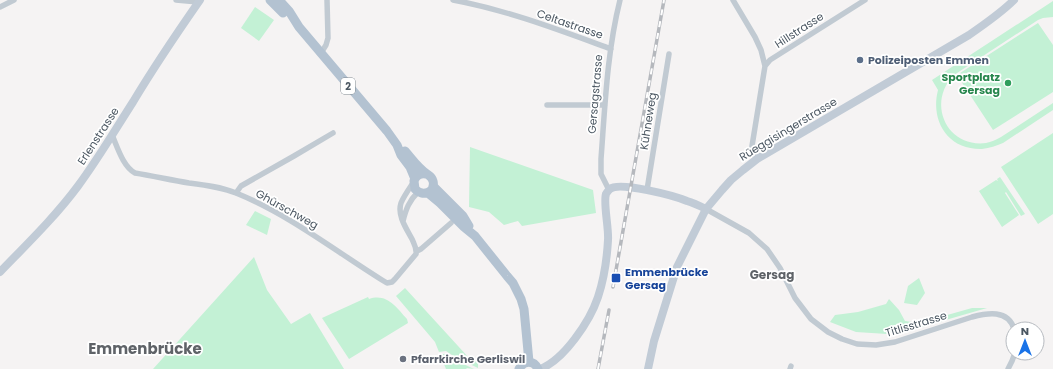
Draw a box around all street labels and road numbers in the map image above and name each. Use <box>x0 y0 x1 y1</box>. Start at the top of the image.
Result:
street label: Celtastrasse <box>535 5 605 43</box>
street label: Hillstrasse <box>771 8 827 52</box>
street label: Gersagstrasse <box>584 53 606 134</box>
road number: 2 <box>341 78 355 94</box>
street label: Kühneweg <box>636 91 660 151</box>
street label: Rüeggisingerstrasse <box>736 93 840 165</box>
street label: Erlenstrasse <box>73 104 123 168</box>
street label: Ghürschweg <box>253 185 321 233</box>
street label: Titlisstrasse <box>883 307 949 341</box>

